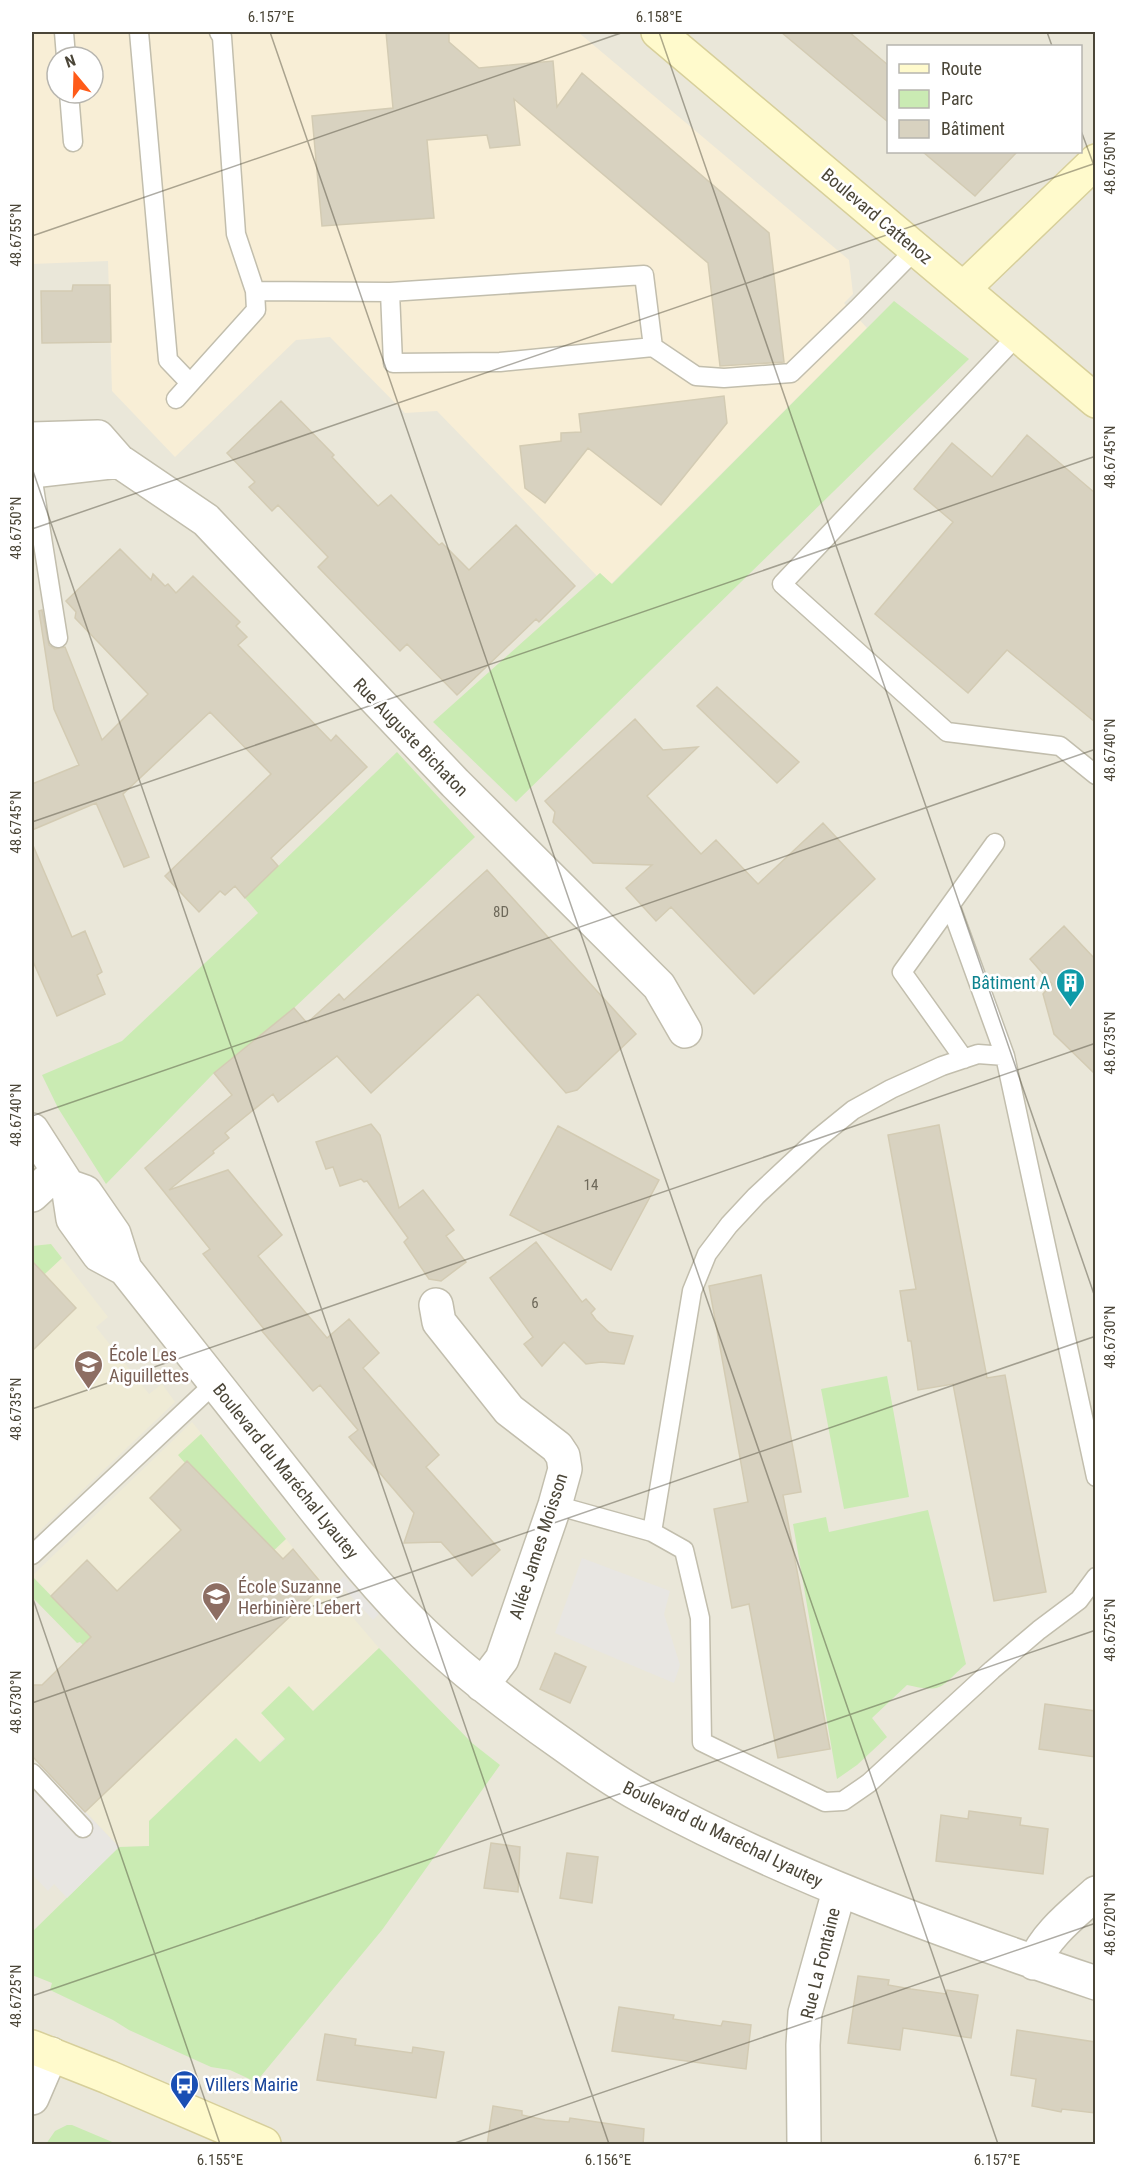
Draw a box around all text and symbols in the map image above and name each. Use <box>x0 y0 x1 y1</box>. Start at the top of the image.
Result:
text: 6.157°E <box>248 8 294 26</box>
text: 6.158°E <box>636 8 682 26</box>
north arrow <box>45 45 105 105</box>
legend <box>887 45 1082 153</box>
text: N <box>63 51 78 72</box>
text: Route <box>941 58 982 79</box>
text: Parc <box>941 88 973 109</box>
text: Bâtiment <box>941 118 1005 139</box>
text: 48.6750°N <box>1101 131 1119 195</box>
street label: Boulevard Cattenoz <box>817 164 937 268</box>
text: 48.6755°N <box>7 203 25 267</box>
text: 48.6745°N <box>1101 425 1119 489</box>
text: 48.6750°N <box>7 496 25 560</box>
street label: Rue Auguste Bichaton <box>349 674 473 800</box>
text: 48.6740°N <box>1101 718 1119 782</box>
text: 48.6745°N <box>7 790 25 854</box>
house number: 8D <box>493 903 509 921</box>
building icon: Bâtiment A <box>1055 966 1087 1008</box>
place label: Bâtiment A <box>972 972 1051 993</box>
text: 48.6735°N <box>1101 1011 1119 1075</box>
text: 48.6740°N <box>7 1083 25 1147</box>
house number: 14 <box>584 1176 598 1194</box>
house number: 6 <box>531 1294 539 1312</box>
text: 48.6730°N <box>1101 1305 1119 1369</box>
place label: École Les Aiguillettes <box>109 1344 189 1386</box>
school or university icon: École Les Aiguillettes <box>72 1348 104 1390</box>
text: 48.6735°N <box>7 1377 25 1441</box>
street label: Boulevard du Maréchal Lyautey <box>209 1379 364 1563</box>
street label: Allée James Moisson <box>504 1470 572 1622</box>
place label: École Suzanne Herbinière Lebert <box>238 1576 361 1618</box>
school or university icon: École Suzanne Herbinière Lebert <box>201 1580 233 1622</box>
text: 48.6725°N <box>1101 1598 1119 1662</box>
text: 48.6730°N <box>7 1670 25 1734</box>
street label: Boulevard du Maréchal Lyautey <box>620 1776 827 1892</box>
text: 48.6720°N <box>1101 1892 1119 1956</box>
street label: Rue La Fontaine <box>796 1905 844 2021</box>
text: 48.6725°N <box>7 1964 25 2028</box>
bus stop icon: Villers Mairie <box>168 2068 200 2110</box>
place label: Villers Mairie <box>205 2074 298 2095</box>
text: 6.155°E <box>197 2151 243 2169</box>
text: 6.156°E <box>585 2151 631 2169</box>
text: 6.157°E <box>974 2151 1020 2169</box>

